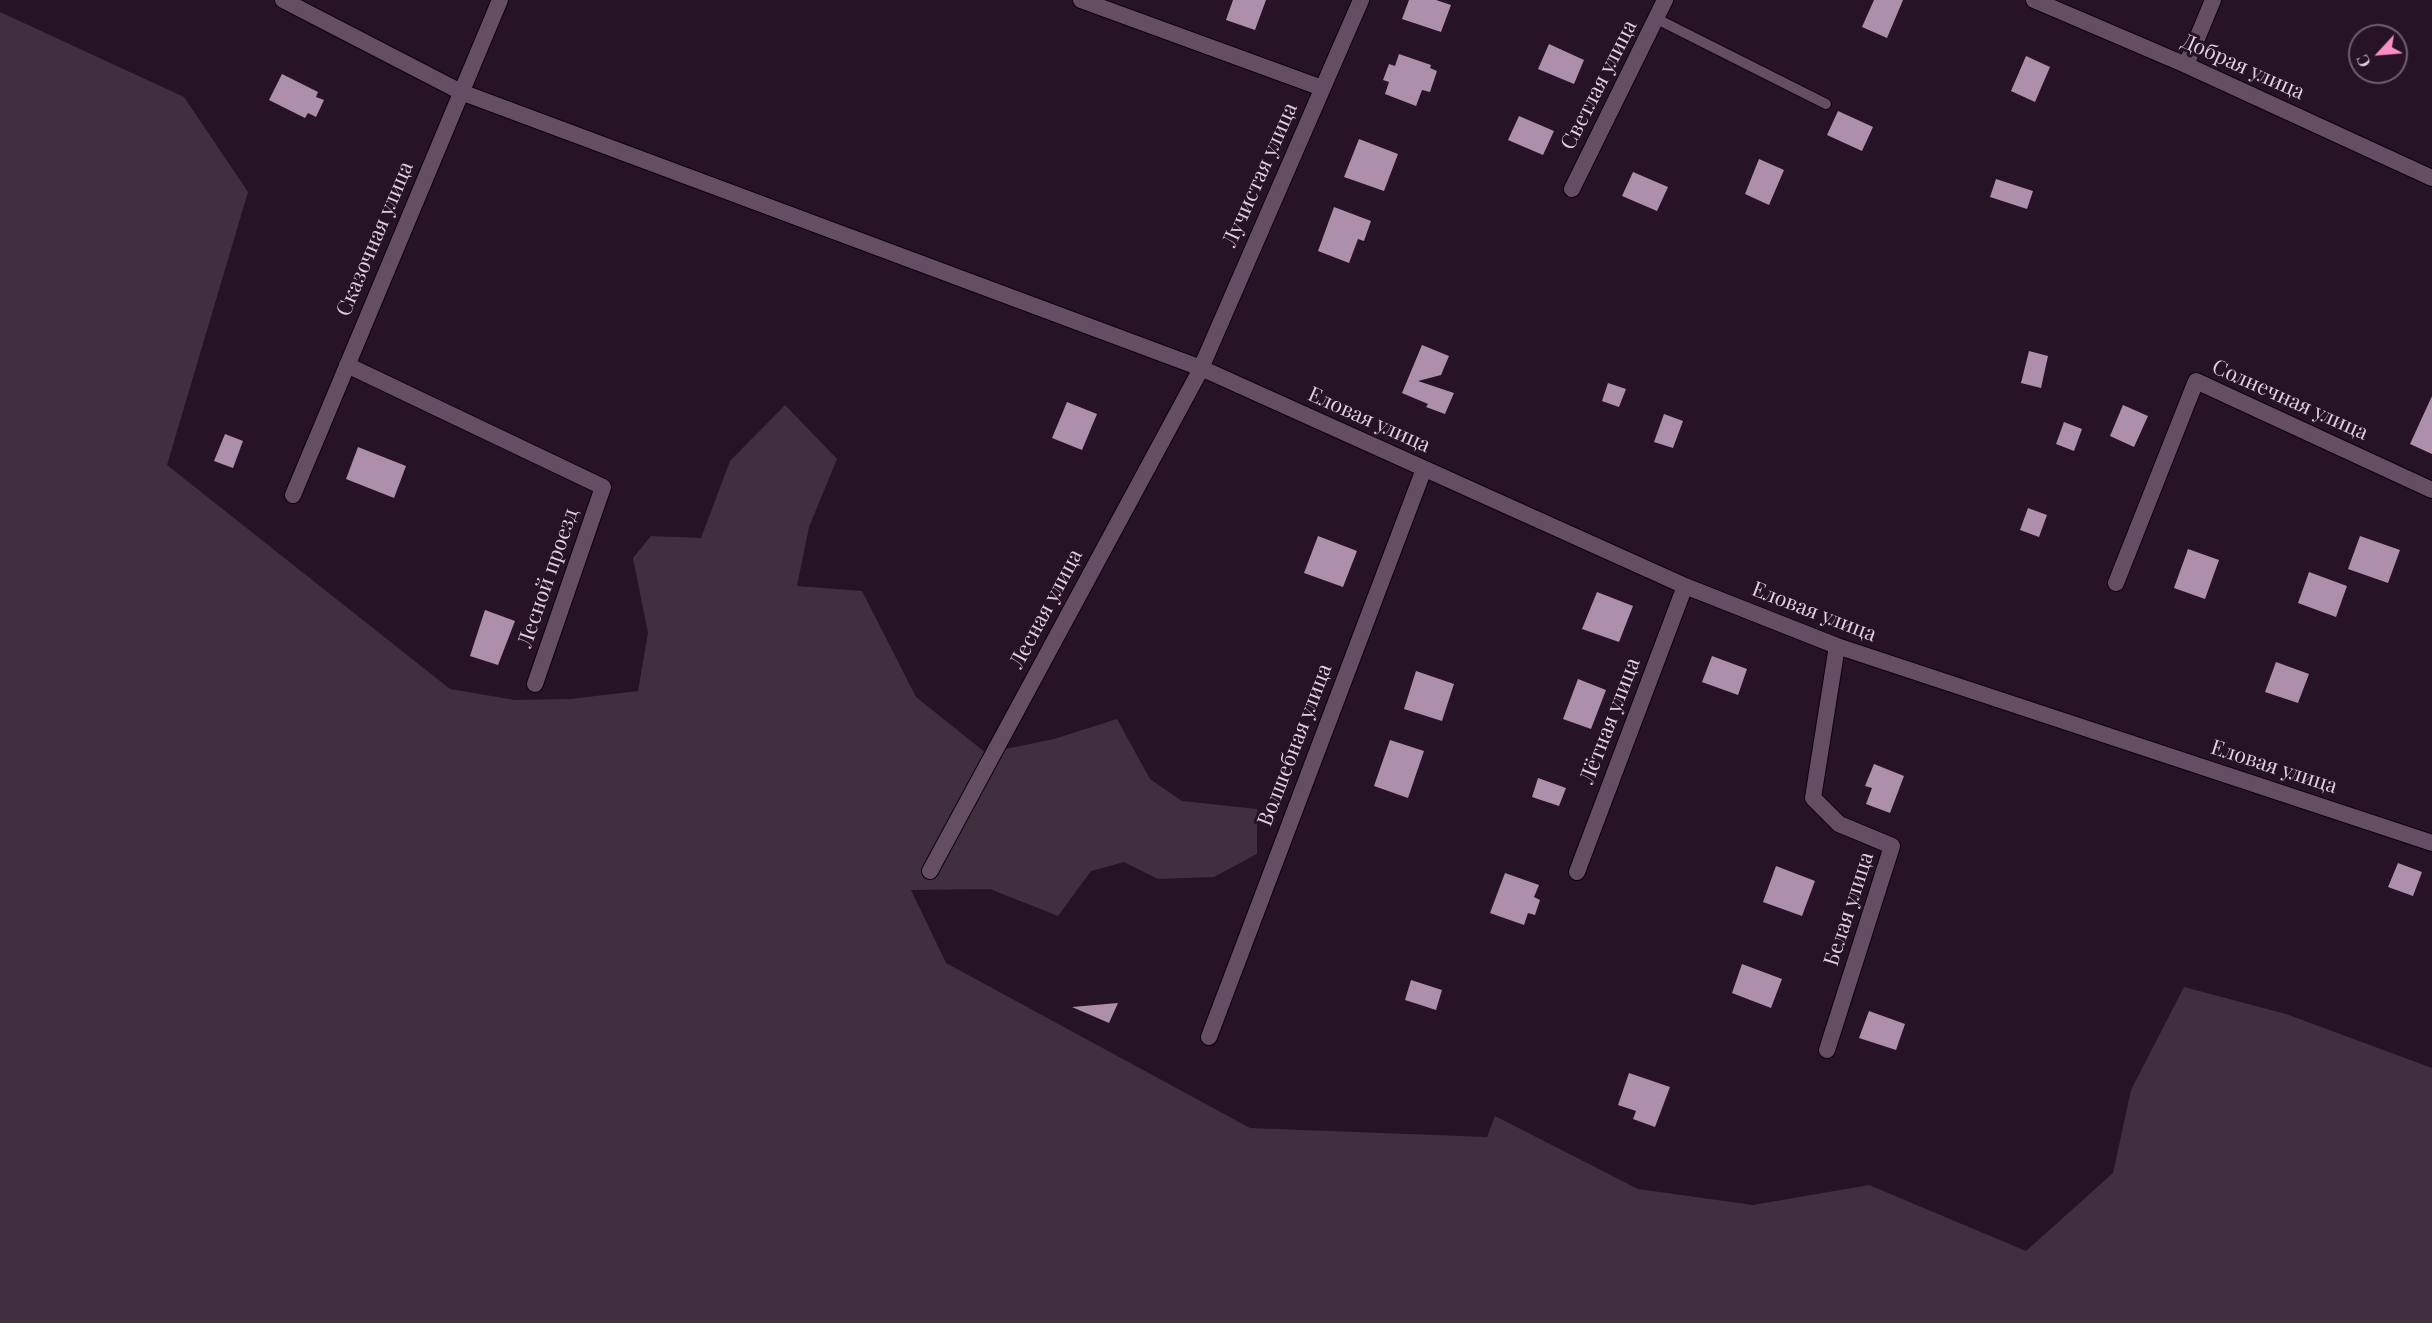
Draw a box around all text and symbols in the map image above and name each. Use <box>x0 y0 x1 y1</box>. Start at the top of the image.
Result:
street label: Светлая улица <box>1556 16 1642 154</box>
north arrow <box>2348 24 2408 84</box>
street label: Добрая улица <box>2178 29 2308 105</box>
text: С <box>2351 52 2375 71</box>
street label: Лучистая улица <box>1217 99 1303 251</box>
street label: Сказочная улица <box>331 158 419 320</box>
street label: Солнечная улица <box>2208 354 2372 446</box>
street label: Еловая улица <box>1304 382 1434 458</box>
street label: Лесной проезд <box>512 505 584 651</box>
street label: Лесная улица <box>1004 545 1088 673</box>
street label: Еловая улица <box>1748 577 1880 647</box>
street label: Лётная улица <box>1574 654 1646 788</box>
street label: Волшебная улица <box>1252 660 1338 830</box>
street label: Еловая улица <box>2208 735 2340 799</box>
street label: Белая улица <box>1819 849 1879 969</box>

